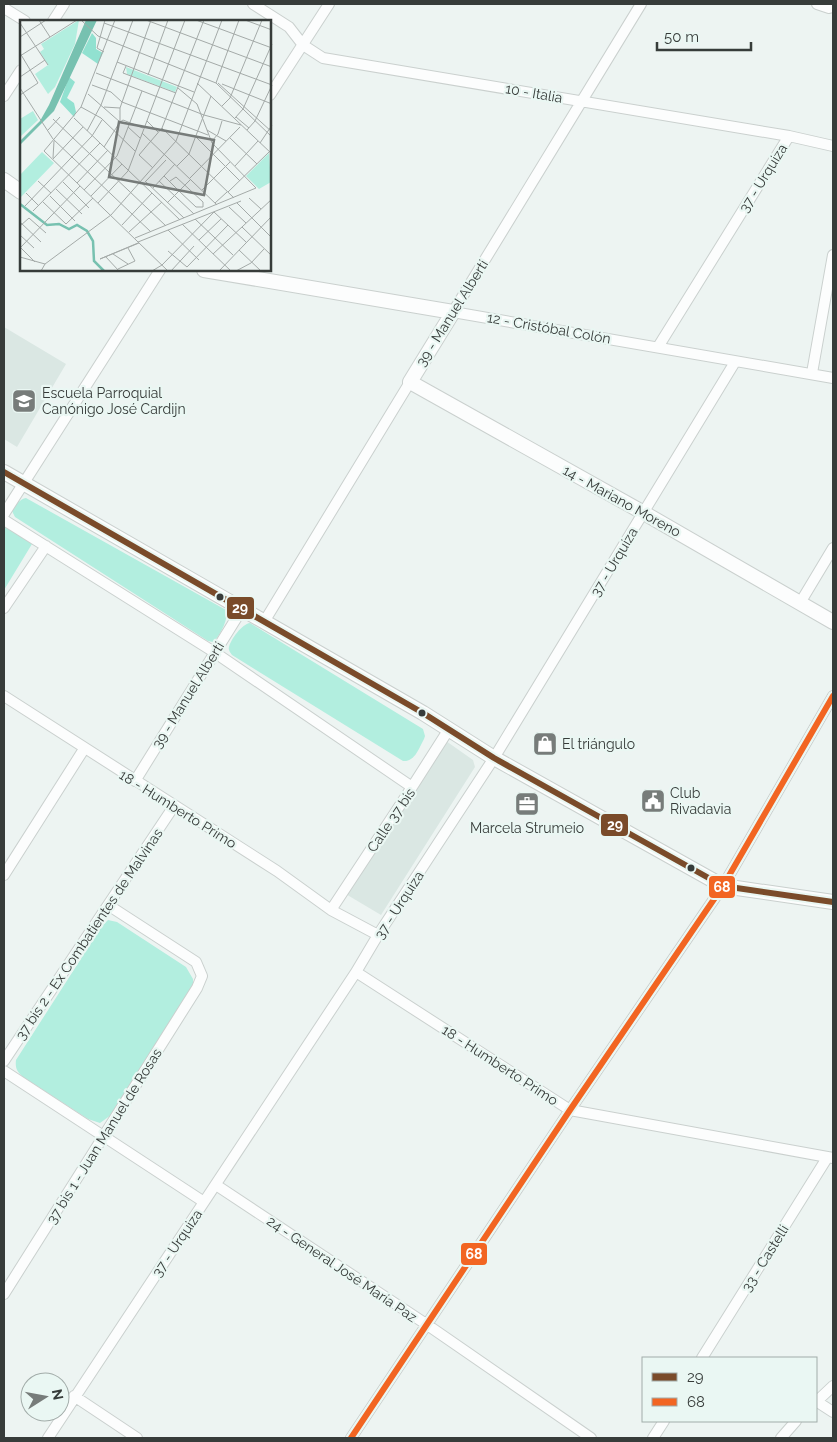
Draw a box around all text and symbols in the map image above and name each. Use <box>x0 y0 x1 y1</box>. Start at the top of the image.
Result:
inset map <box>20 20 271 271</box>
scale bar <box>657 20 751 52</box>
text: 50 m <box>664 28 699 46</box>
street label: 10 - Italia <box>504 80 564 106</box>
street label: 37 - Urquiza <box>736 141 790 215</box>
street label: 39 - Manuel Alberti <box>413 257 491 369</box>
street label: 12 - Cristóbal Colón <box>486 309 612 347</box>
place label: Escuela Parroquial Canónigo José Cardijn <box>42 385 186 417</box>
school or university icon: Escuela Parroquial Canónigo José Cardijn <box>11 388 37 414</box>
street label: 14 - Mariano Moreno <box>560 462 684 540</box>
street label: 37 - Urquiza <box>587 525 641 599</box>
unlabelled marker <box>215 592 225 602</box>
line badge: 29 <box>226 596 255 620</box>
text: 29 <box>232 600 248 616</box>
street label: 39 - Manuel Alberti <box>149 639 227 751</box>
unlabelled marker <box>417 708 427 718</box>
shop icon: El triángulo <box>532 731 558 757</box>
place label: El triángulo <box>562 736 635 752</box>
street label: 18 - Humberto Primo <box>117 766 239 852</box>
street label: Calle 37 bis <box>364 785 418 855</box>
place label: Club Rivadavia <box>670 785 731 817</box>
public building icon: Club Rivadavia <box>640 788 666 814</box>
office icon: Marcela Strumeio <box>514 791 540 817</box>
line badge: 29 <box>600 813 629 837</box>
text: 29 <box>607 817 623 833</box>
place label: Marcela Strumeio <box>470 820 584 836</box>
street label: 37 bis 2 - Ex Combatientes de Malvinas <box>12 825 166 1043</box>
unlabelled marker <box>686 863 696 873</box>
street label: 37 - Urquiza <box>371 868 427 942</box>
line badge: 68 <box>708 875 736 899</box>
text: 68 <box>714 879 730 895</box>
street label: 18 - Humberto Primo <box>439 1022 561 1108</box>
street label: 37 bis 1 - Juan Manuel de Rosas <box>43 1045 165 1227</box>
street label: 37 - Urquiza <box>149 1206 205 1280</box>
street label: 24 - General José María Paz <box>264 1213 420 1325</box>
street label: 33 - Castelli <box>738 1222 792 1294</box>
line badge: 68 <box>460 1242 488 1266</box>
text: 68 <box>466 1246 482 1262</box>
legend <box>642 1357 817 1422</box>
text: 29 <box>687 1368 704 1386</box>
north arrow <box>20 1372 70 1422</box>
text: N <box>49 1388 67 1401</box>
text: 68 <box>687 1393 705 1411</box>

